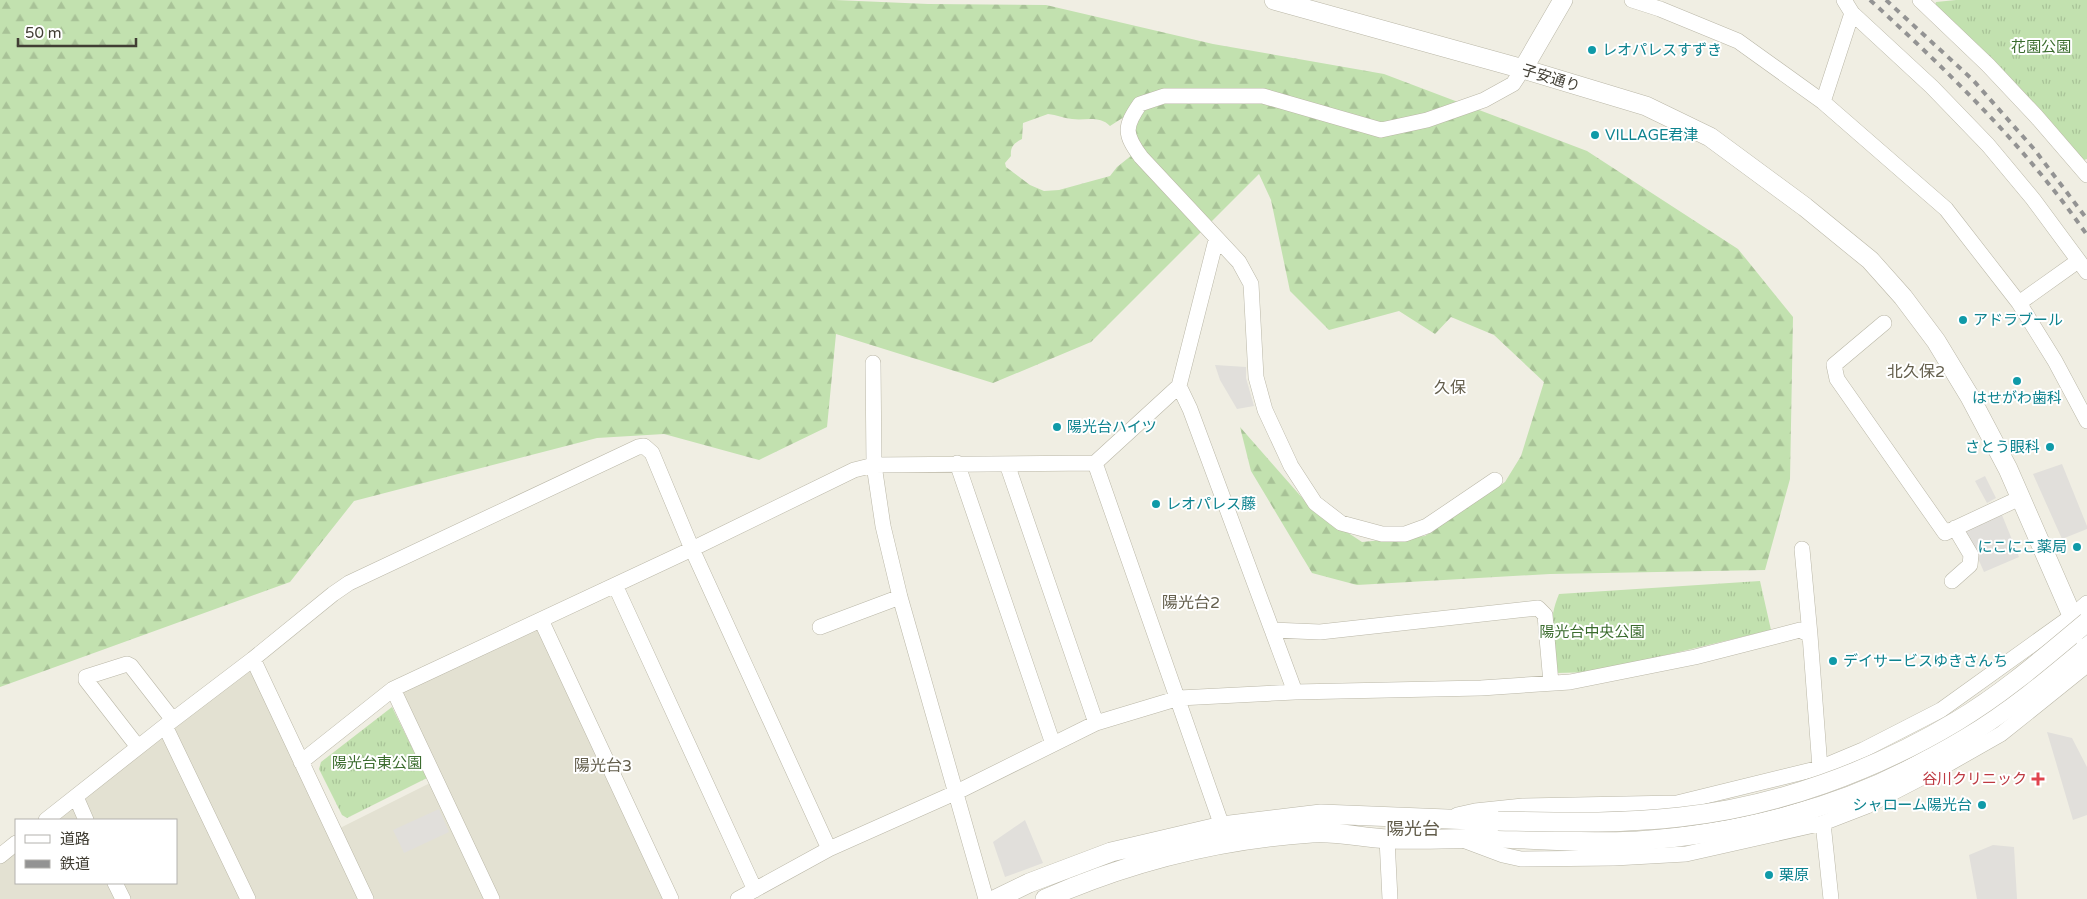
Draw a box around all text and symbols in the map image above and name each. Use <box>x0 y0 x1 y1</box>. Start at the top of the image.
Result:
scale bar <box>18 15 135 47</box>
text: 50 m <box>25 24 62 42</box>
park label: 花園公園 <box>2011 38 2071 56</box>
place label: レオパレスすずき <box>1602 41 1722 59</box>
marker: レオパレスすずき <box>1586 44 1598 56</box>
street label: 子安通り <box>1520 61 1582 95</box>
place label: VILLAGE君津 <box>1605 126 1699 144</box>
marker: VILLAGE君津 <box>1589 129 1601 141</box>
place label: アドラブール <box>1973 311 2063 329</box>
marker: アドラブール <box>1957 314 1969 326</box>
district label: 北久保2 <box>1887 362 1945 382</box>
marker: はせがわ歯科 <box>2011 375 2023 387</box>
district label: 久保 <box>1434 378 1466 398</box>
place label: はせがわ歯科 <box>1972 389 2062 407</box>
place label: 陽光台ハイツ <box>1067 418 1157 436</box>
marker: 陽光台ハイツ <box>1051 421 1063 433</box>
place label: さとう眼科 <box>1965 438 2040 456</box>
marker: さとう眼科 <box>2044 441 2056 453</box>
place label: レオパレス藤 <box>1166 495 1256 513</box>
marker: レオパレス藤 <box>1150 498 1162 510</box>
place label: にこにこ薬局 <box>1978 538 2067 556</box>
marker: にこにこ薬局 <box>2071 541 2083 553</box>
district label: 陽光台2 <box>1162 593 1220 613</box>
park label: 陽光台中央公園 <box>1539 623 1645 641</box>
place label: デイサービスゆきさんち <box>1843 652 2008 670</box>
marker: デイサービスゆきさんち <box>1827 655 1839 667</box>
park label: 陽光台東公園 <box>332 754 422 772</box>
district label: 陽光台3 <box>574 756 632 776</box>
place label: 谷川クリニック <box>1922 770 2027 788</box>
marker: 谷川クリニック <box>2031 772 2045 786</box>
place label: シャローム陽光台 <box>1852 796 1972 814</box>
marker: シャローム陽光台 <box>1976 799 1988 811</box>
district label: 陽光台 <box>1386 818 1440 840</box>
legend <box>15 819 178 884</box>
text: 道路 <box>60 830 90 848</box>
text: 鉄道 <box>60 855 90 873</box>
place label: 栗原 <box>1779 866 1809 884</box>
marker: 栗原 <box>1763 869 1775 881</box>

